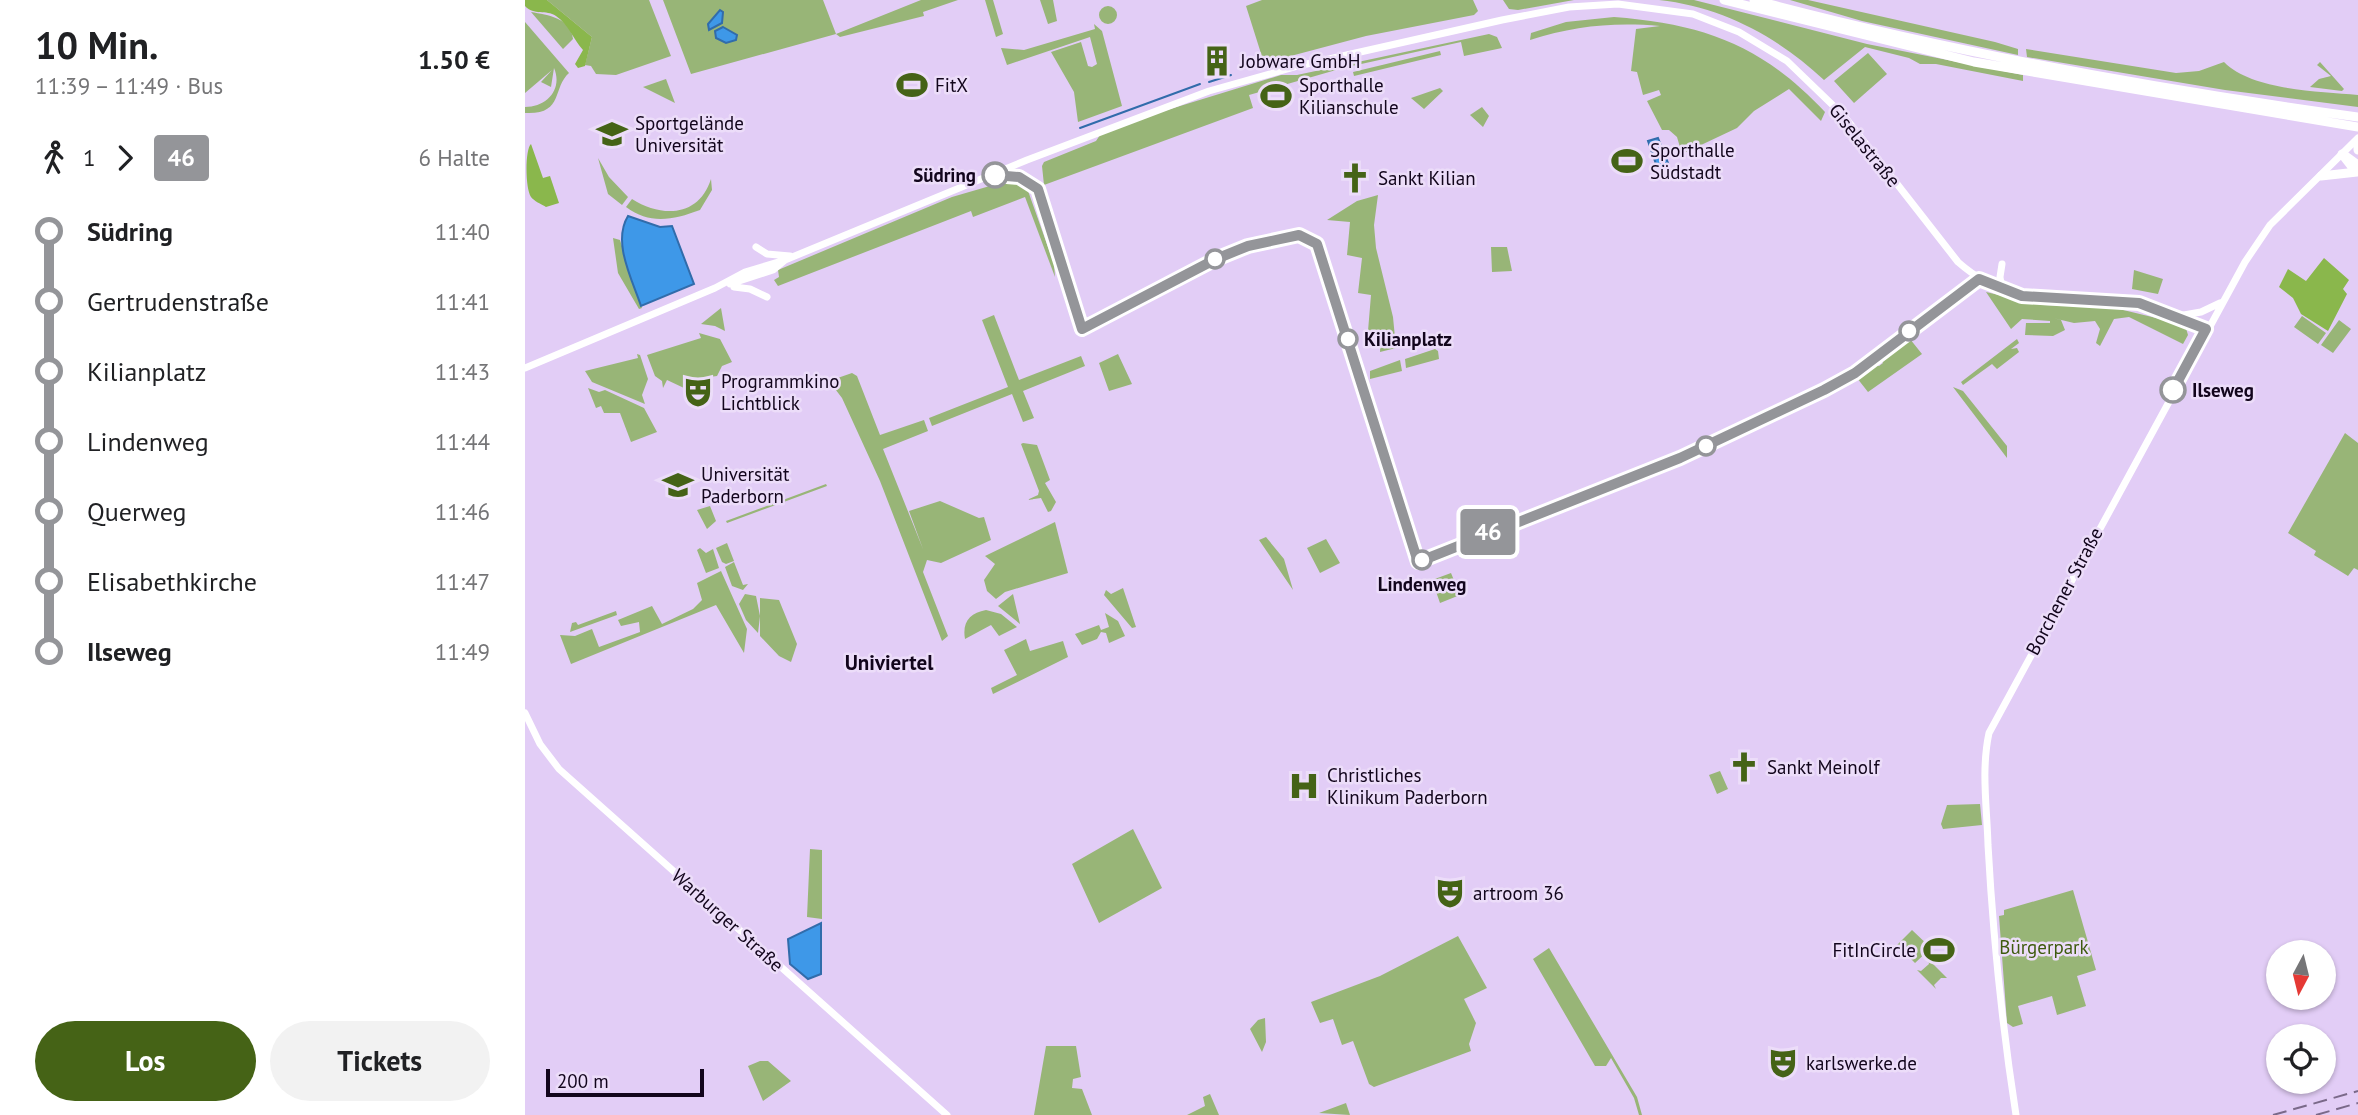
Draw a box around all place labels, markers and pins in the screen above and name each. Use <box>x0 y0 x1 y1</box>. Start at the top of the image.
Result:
building icon: Jobware GmbH <box>1200 44 1234 78</box>
place label: Jobware GmbH <box>1239 49 1360 73</box>
sports icon: FitX <box>895 68 929 102</box>
place label: FitX <box>935 73 968 97</box>
place label: Sporthalle Kilianschule <box>1299 73 1399 119</box>
sports icon: Sporthalle Kilianschule <box>1259 79 1293 113</box>
place label: Sportgelände Universität <box>635 111 744 157</box>
school or university icon: Sportgelände Universität <box>595 117 629 151</box>
place label: Sporthalle Südstadt <box>1650 138 1735 184</box>
sports icon: Sporthalle Südstadt <box>1610 144 1644 178</box>
church icon: Sankt Kilian <box>1338 161 1372 195</box>
marker: Südring <box>982 162 1008 188</box>
place label: Südring <box>913 163 976 187</box>
place label: Sankt Kilian <box>1378 166 1476 190</box>
unlabelled marker <box>1205 249 1225 269</box>
unlabelled marker <box>1899 321 1919 341</box>
place label: Kilianplatz <box>1364 327 1452 351</box>
marker: Kilianplatz <box>1338 329 1358 349</box>
place label: Programmkino Lichtblick <box>721 369 839 415</box>
theatre icon: Programmkino Lichtblick <box>681 375 715 409</box>
marker: Ilseweg <box>2160 377 2186 403</box>
place label: Ilseweg <box>2192 378 2254 402</box>
unlabelled marker <box>1696 436 1716 456</box>
place label: Universität Paderborn <box>701 462 790 508</box>
school or university icon: Universität Paderborn <box>661 468 695 502</box>
marker: Lindenweg <box>1412 550 1432 570</box>
place label: Lindenweg <box>1378 572 1466 596</box>
church icon: Sankt Meinolf <box>1727 750 1761 784</box>
place label: Sankt Meinolf <box>1767 755 1880 779</box>
place label: Christliches Klinikum Paderborn <box>1327 763 1488 809</box>
hospital icon: Christliches Klinikum Paderborn <box>1287 769 1321 803</box>
theatre icon: artroom 36 <box>1433 876 1467 910</box>
place label: artroom 36 <box>1473 881 1564 905</box>
sports icon: FitInCircle <box>1922 933 1956 967</box>
place label: FitInCircle <box>1833 938 1916 962</box>
theatre icon: karlswerke.de <box>1766 1046 1800 1080</box>
place label: karlswerke.de <box>1806 1051 1917 1075</box>

